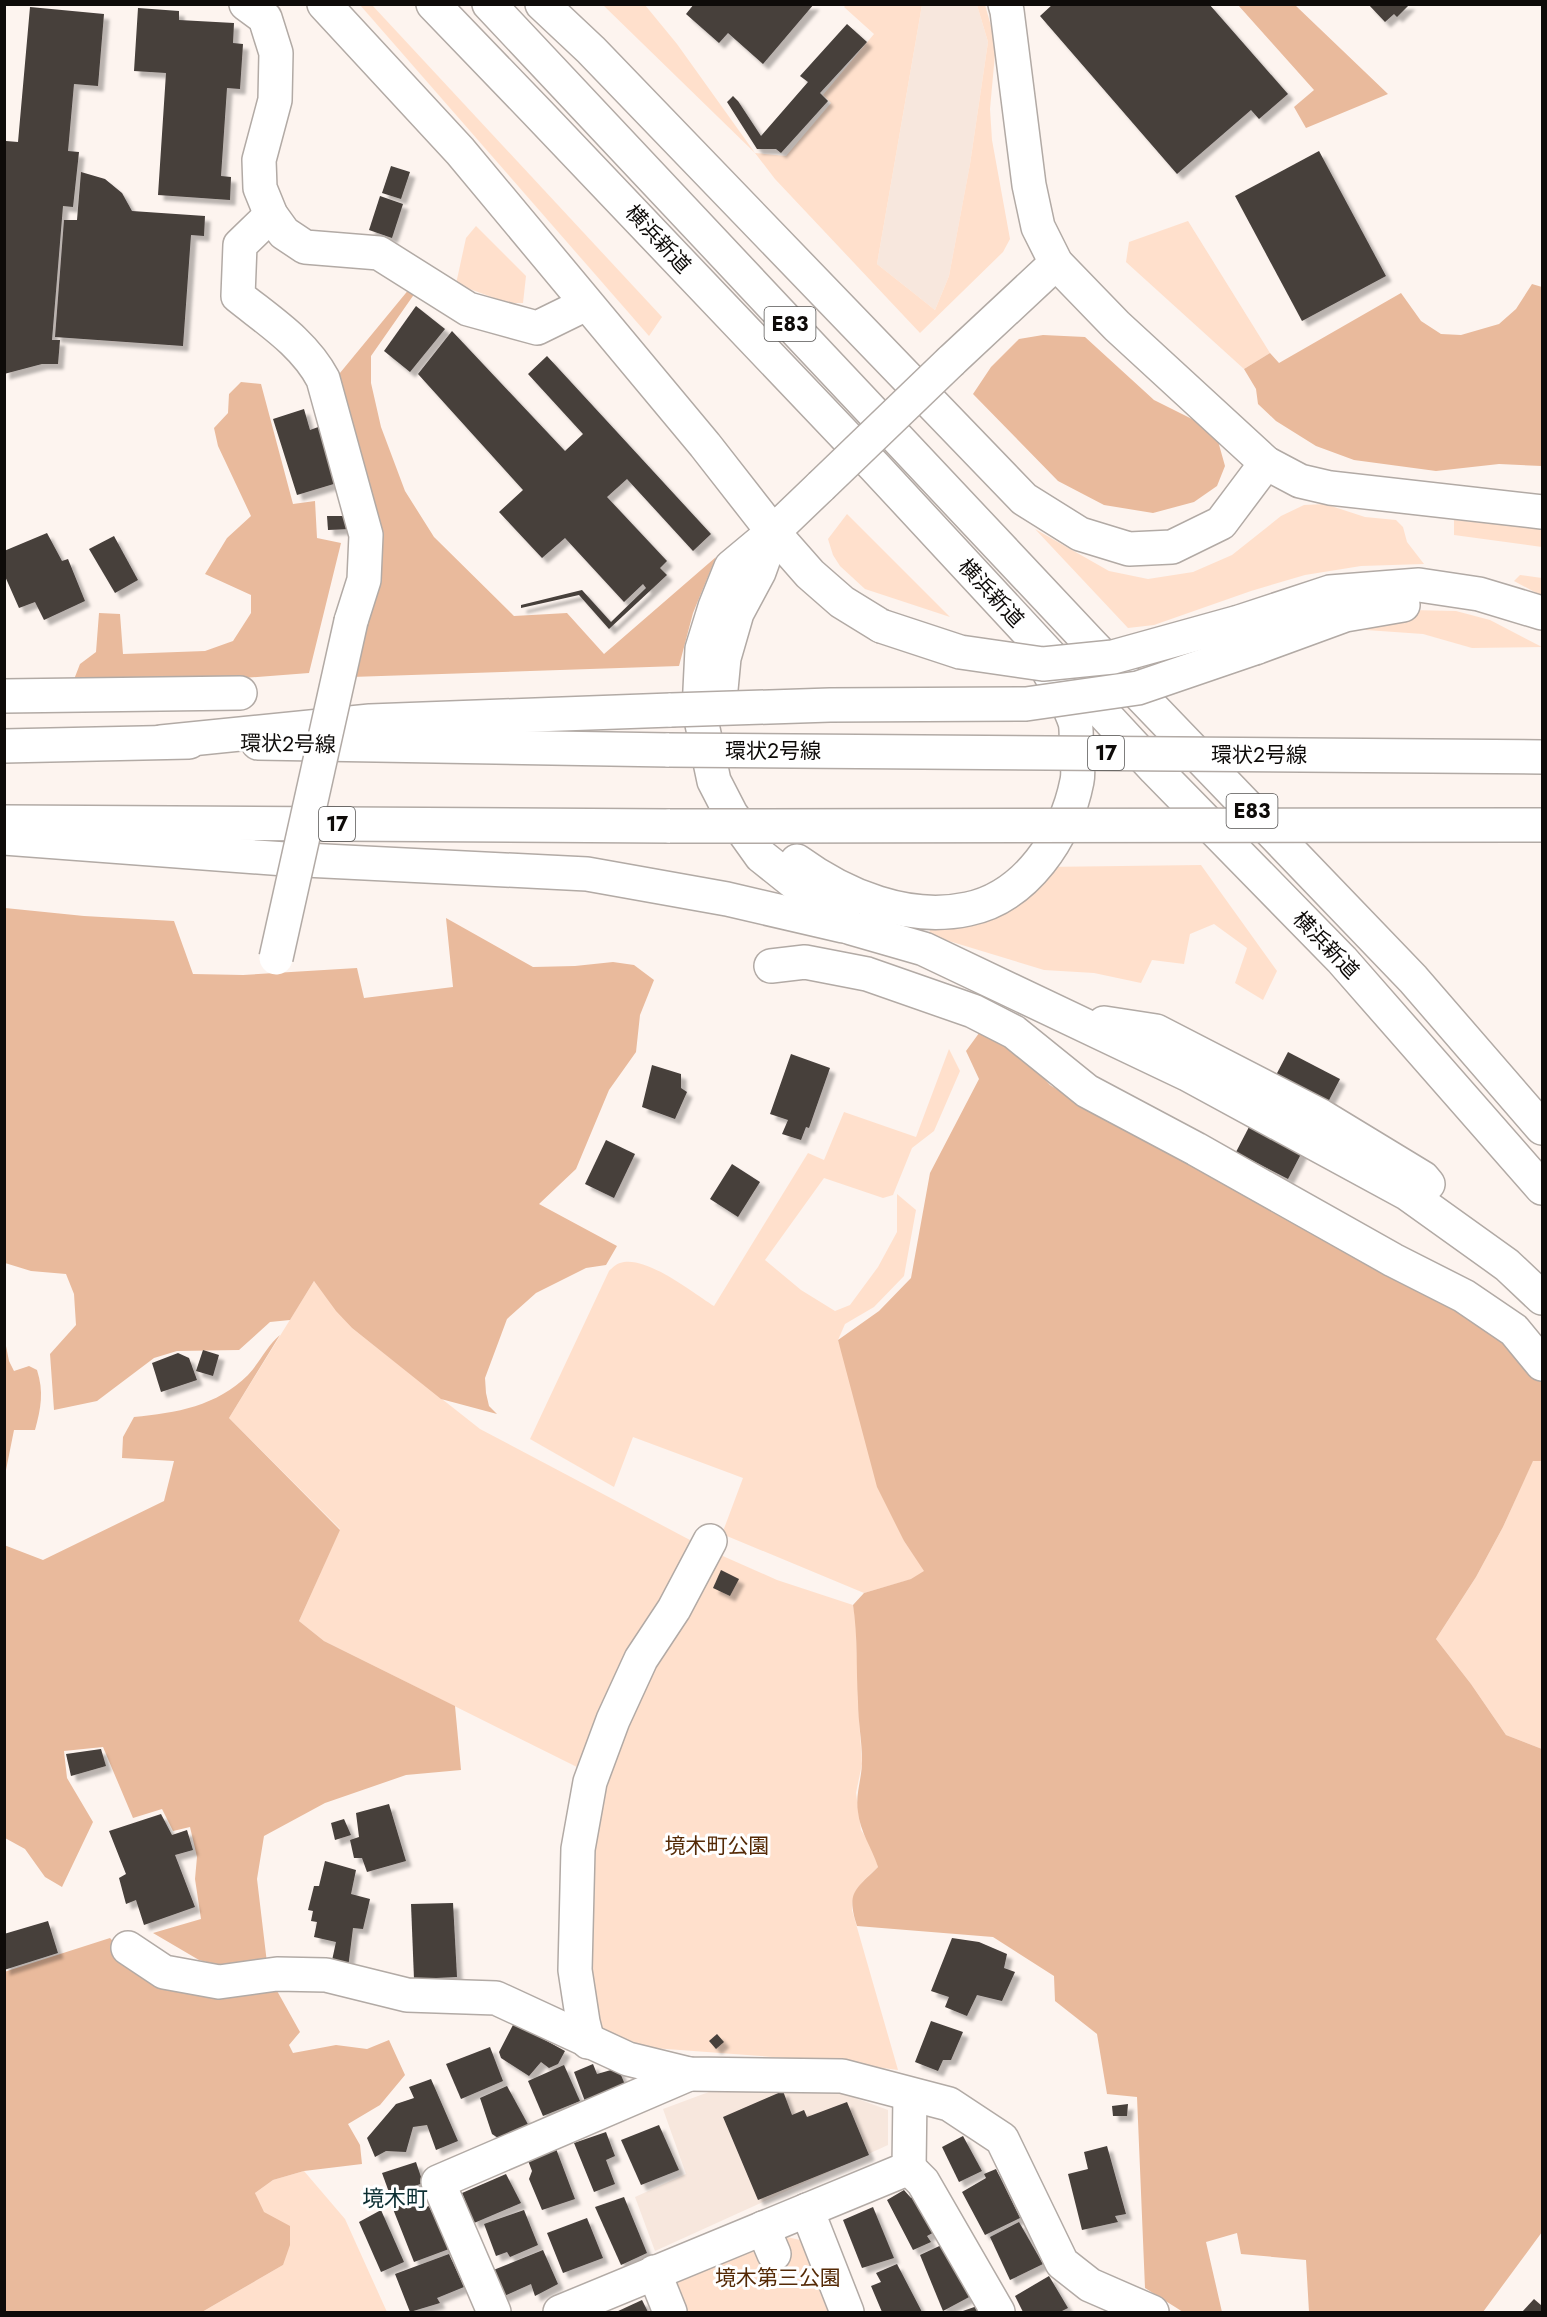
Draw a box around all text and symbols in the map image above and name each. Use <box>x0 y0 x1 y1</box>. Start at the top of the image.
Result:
street label: 横浜新道 <box>618 198 698 280</box>
road number: E83 <box>764 307 816 341</box>
street label: 横浜新道 <box>951 552 1031 634</box>
street label: 環状2号線 <box>240 728 336 760</box>
street label: 環状2号線 <box>725 736 821 766</box>
road number: 17 <box>1088 736 1124 770</box>
street label: 環状2号線 <box>1211 740 1307 770</box>
road number: E83 <box>1226 794 1278 828</box>
road number: 17 <box>319 807 355 841</box>
street label: 横浜新道 <box>1286 904 1366 986</box>
park label: 境木町公園 <box>665 1831 770 1861</box>
district label: 境木町 <box>362 2182 428 2214</box>
park label: 境木第三公園 <box>715 2263 841 2293</box>

